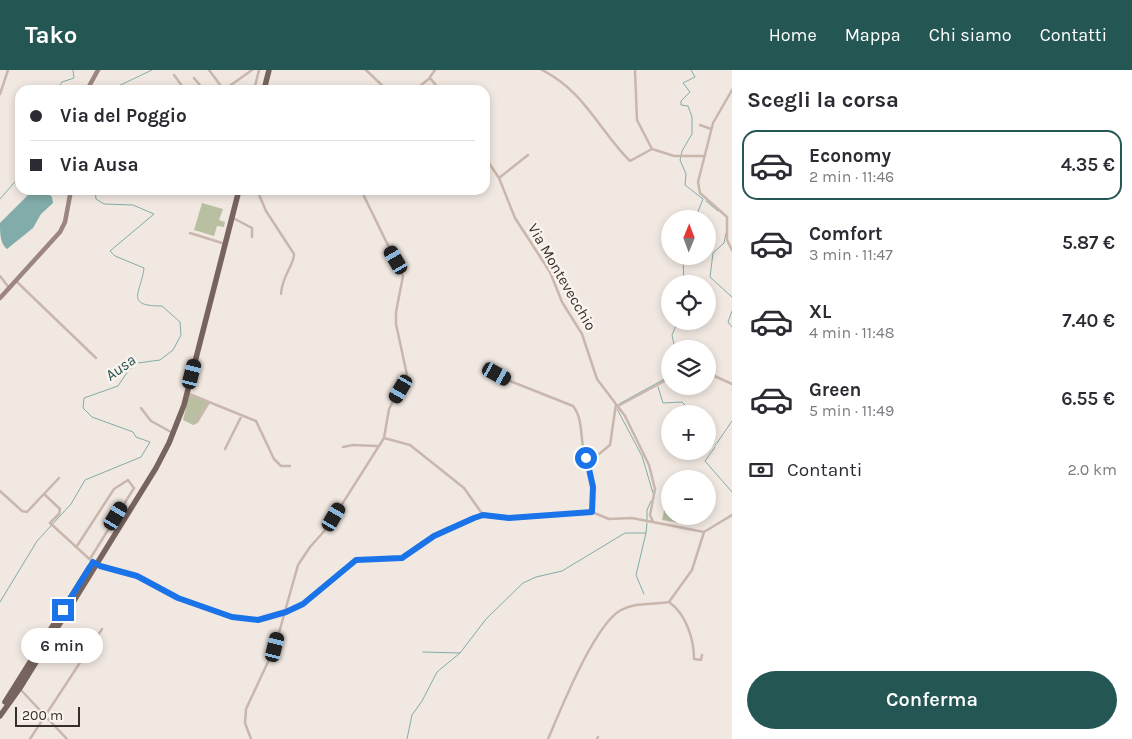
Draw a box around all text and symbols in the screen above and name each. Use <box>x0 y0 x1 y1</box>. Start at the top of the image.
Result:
text: Tako <box>25 21 77 49</box>
text: Home <box>769 24 817 46</box>
text: Mappa <box>845 24 901 46</box>
text: Chi siamo <box>929 24 1012 46</box>
text: Contatti <box>1040 24 1107 46</box>
text: Scegli la corsa <box>747 87 899 113</box>
text: Via del Poggio <box>60 105 187 127</box>
icon: car <box>749 143 794 188</box>
text: Economy <box>809 145 891 167</box>
text: Via Ausa <box>60 154 139 176</box>
text: 4.35 € <box>1061 154 1115 176</box>
text: 2 min · 11:46 <box>809 167 894 186</box>
north arrow <box>661 210 716 265</box>
map controls <box>661 210 716 525</box>
street label: Via Montevecchio <box>524 220 600 334</box>
icon: car <box>749 221 794 266</box>
text: Comfort <box>809 223 883 245</box>
text: 5.87 € <box>1062 232 1115 254</box>
car <box>382 243 409 277</box>
text: 3 min · 11:47 <box>809 245 893 264</box>
button: locate <box>661 275 716 330</box>
icon: car <box>749 299 794 344</box>
text: XL <box>809 301 831 323</box>
text: 7.40 € <box>1062 310 1115 332</box>
text: 4 min · 11:48 <box>809 323 895 342</box>
button: layers <box>661 340 716 395</box>
water label: Ausa <box>102 350 139 385</box>
car <box>181 358 202 390</box>
car <box>480 360 513 388</box>
car <box>387 372 414 406</box>
icon: car <box>749 377 794 422</box>
text: Green <box>809 379 861 401</box>
text: 6.55 € <box>1061 388 1115 410</box>
text: 5 min · 11:49 <box>809 401 894 420</box>
button: + <box>661 405 716 460</box>
route start <box>575 447 597 469</box>
icon: cash <box>747 456 775 484</box>
text: Contanti <box>787 459 862 481</box>
text: 2.0 km <box>1068 460 1117 479</box>
button: − <box>661 470 716 525</box>
car <box>101 499 130 533</box>
car <box>320 500 347 534</box>
route end <box>52 599 74 621</box>
callout: 6 min <box>22 628 104 662</box>
car <box>264 631 285 663</box>
text: 6 min <box>40 636 84 655</box>
button: Conferma <box>747 671 1117 729</box>
scale bar <box>15 704 80 727</box>
text: 200 m <box>22 707 63 724</box>

